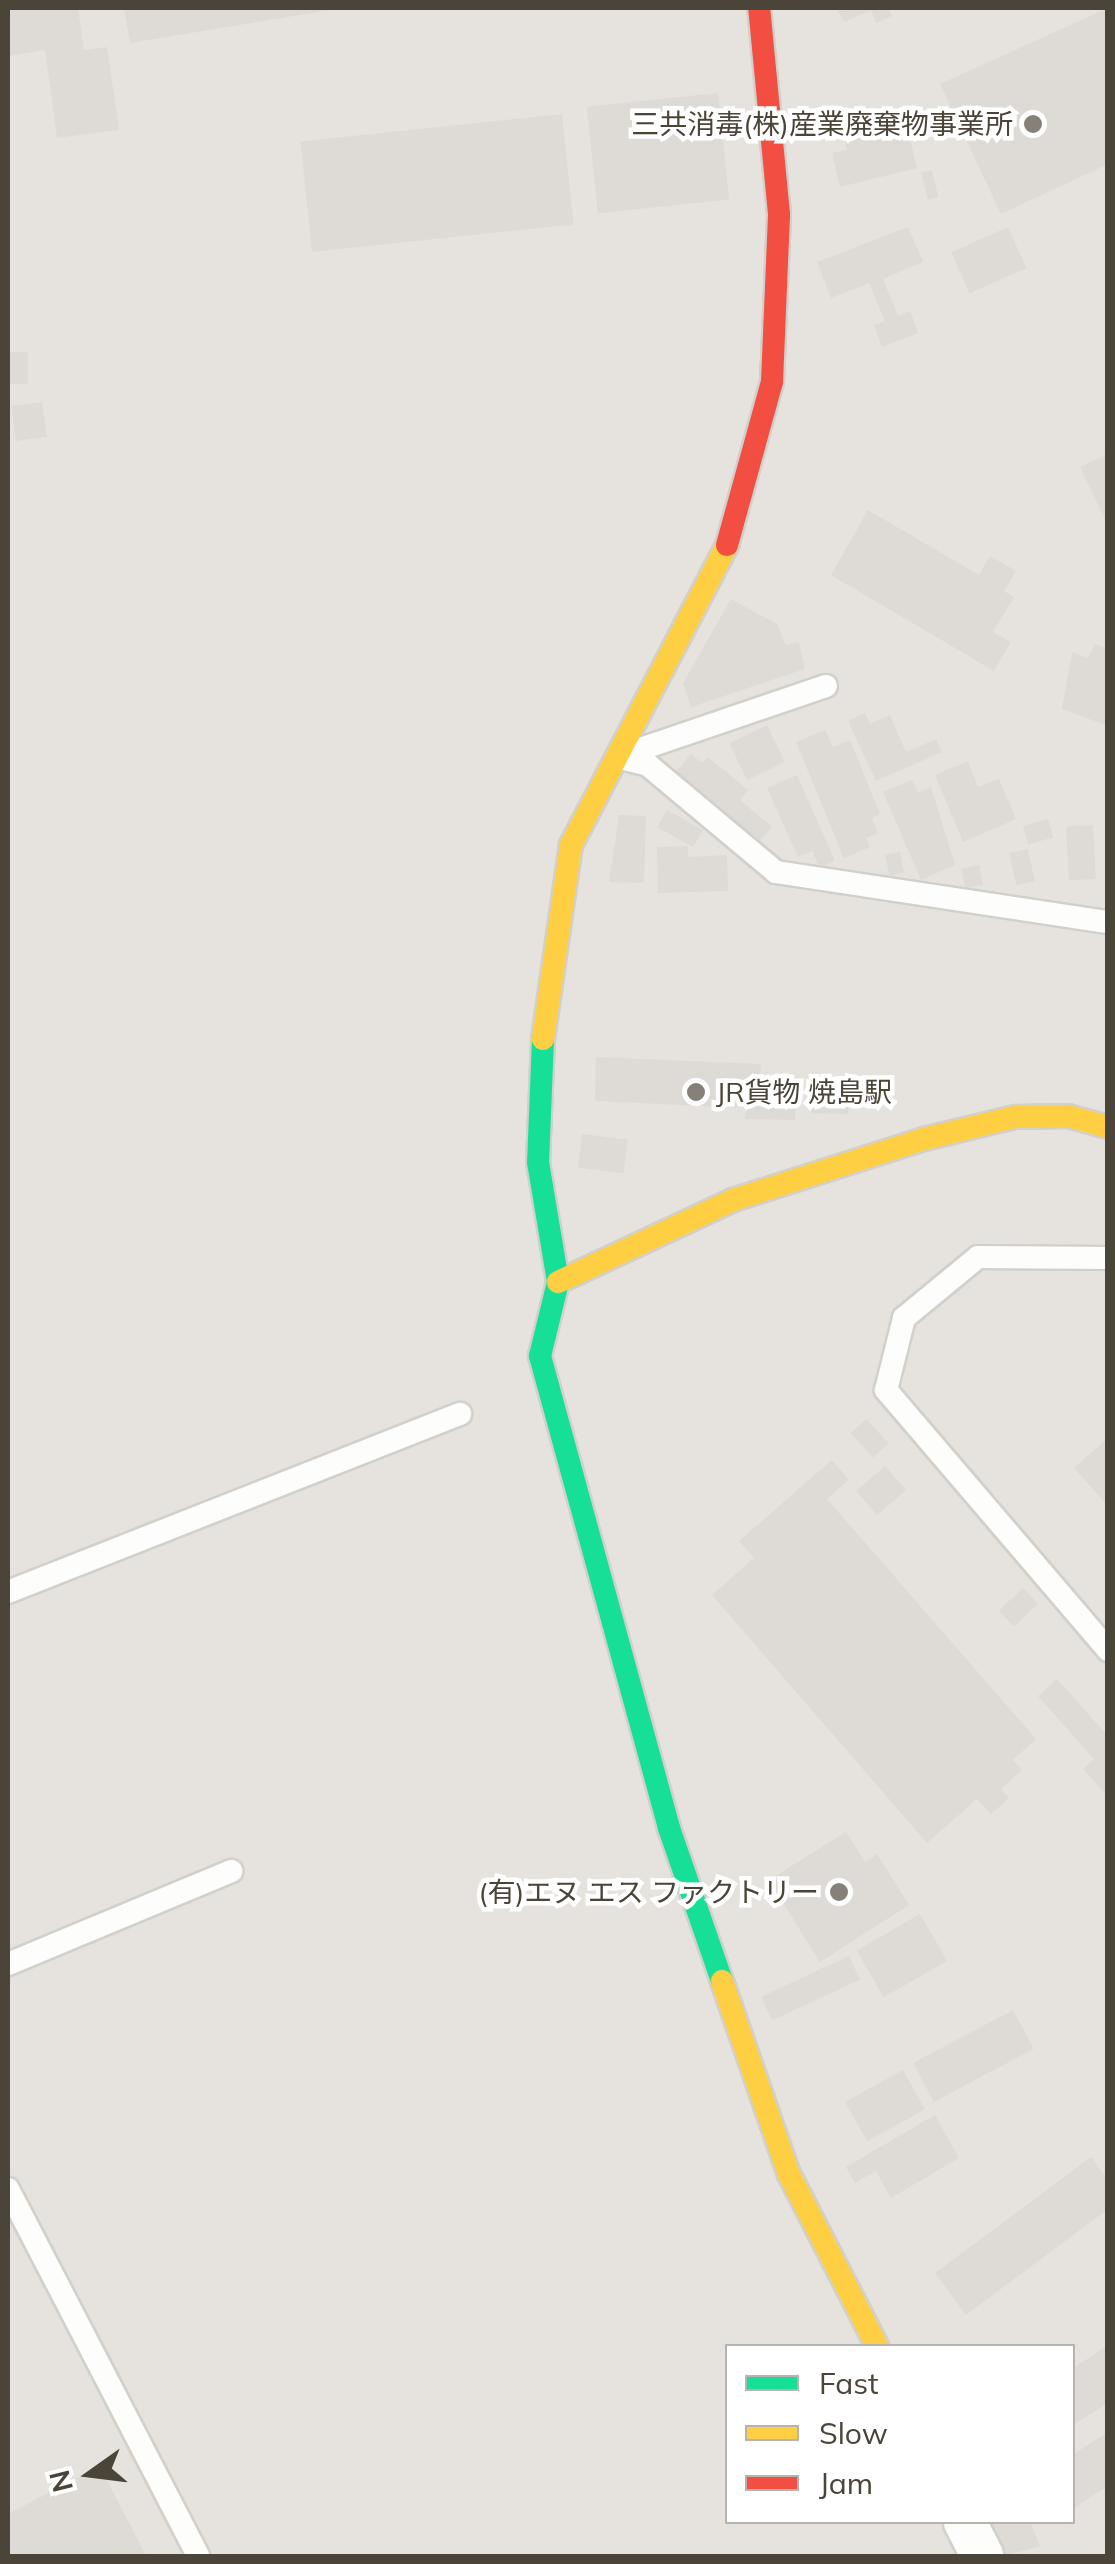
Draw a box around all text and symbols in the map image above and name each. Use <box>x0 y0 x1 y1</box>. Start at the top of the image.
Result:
place label: 三共消毒(株)産業廃棄物事業所 <box>631 107 1013 141</box>
marker: 三共消毒(株)産業廃棄物事業所 <box>1022 113 1044 135</box>
place label: JR貨物 焼島駅 <box>716 1075 892 1109</box>
marker: JR貨物 焼島駅 <box>685 1081 707 1103</box>
place label: (有)エヌ エス ファクトリー <box>479 1875 819 1909</box>
marker: (有)エヌ エス ファクトリー <box>828 1881 850 1903</box>
legend <box>725 2344 1075 2524</box>
text: Fast <box>819 2364 879 2402</box>
text: Slow <box>819 2414 888 2452</box>
north arrow <box>40 2424 140 2524</box>
text: Jam <box>819 2464 873 2502</box>
text: N <box>41 2467 80 2496</box>

